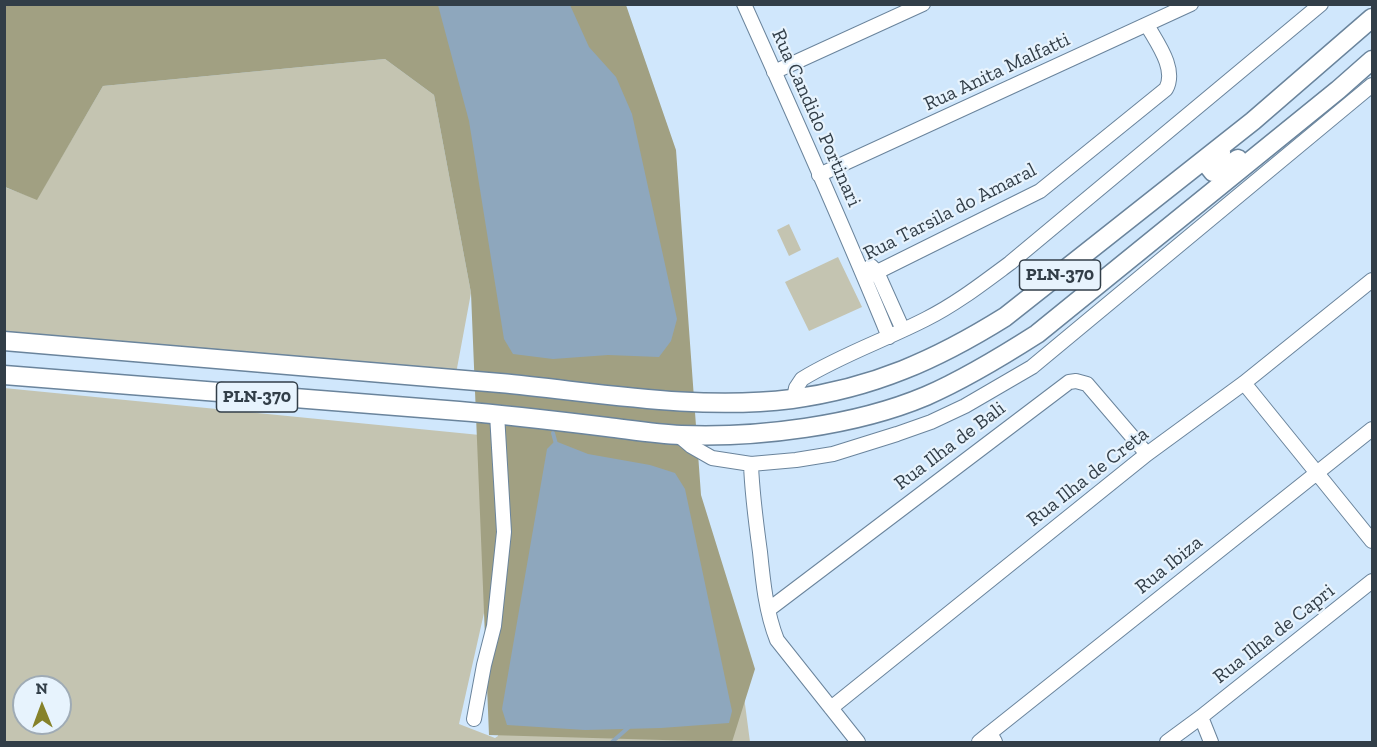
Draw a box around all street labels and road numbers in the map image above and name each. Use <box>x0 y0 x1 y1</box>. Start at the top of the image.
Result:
street label: Rua Candido Portinari <box>766 25 866 211</box>
street label: Rua Anita Malfatti <box>920 28 1074 116</box>
street label: Rua Tarsila do Amaral <box>860 158 1040 266</box>
road number: PLN-370 <box>1020 260 1100 290</box>
road number: PLN-370 <box>216 382 298 412</box>
street label: Rua Ilha de Bali <box>890 397 1010 495</box>
street label: Rua Ilha de Creta <box>1022 422 1154 532</box>
street label: Rua Ibiza <box>1131 531 1207 599</box>
street label: Rua Ilha de Capri <box>1209 579 1339 689</box>

